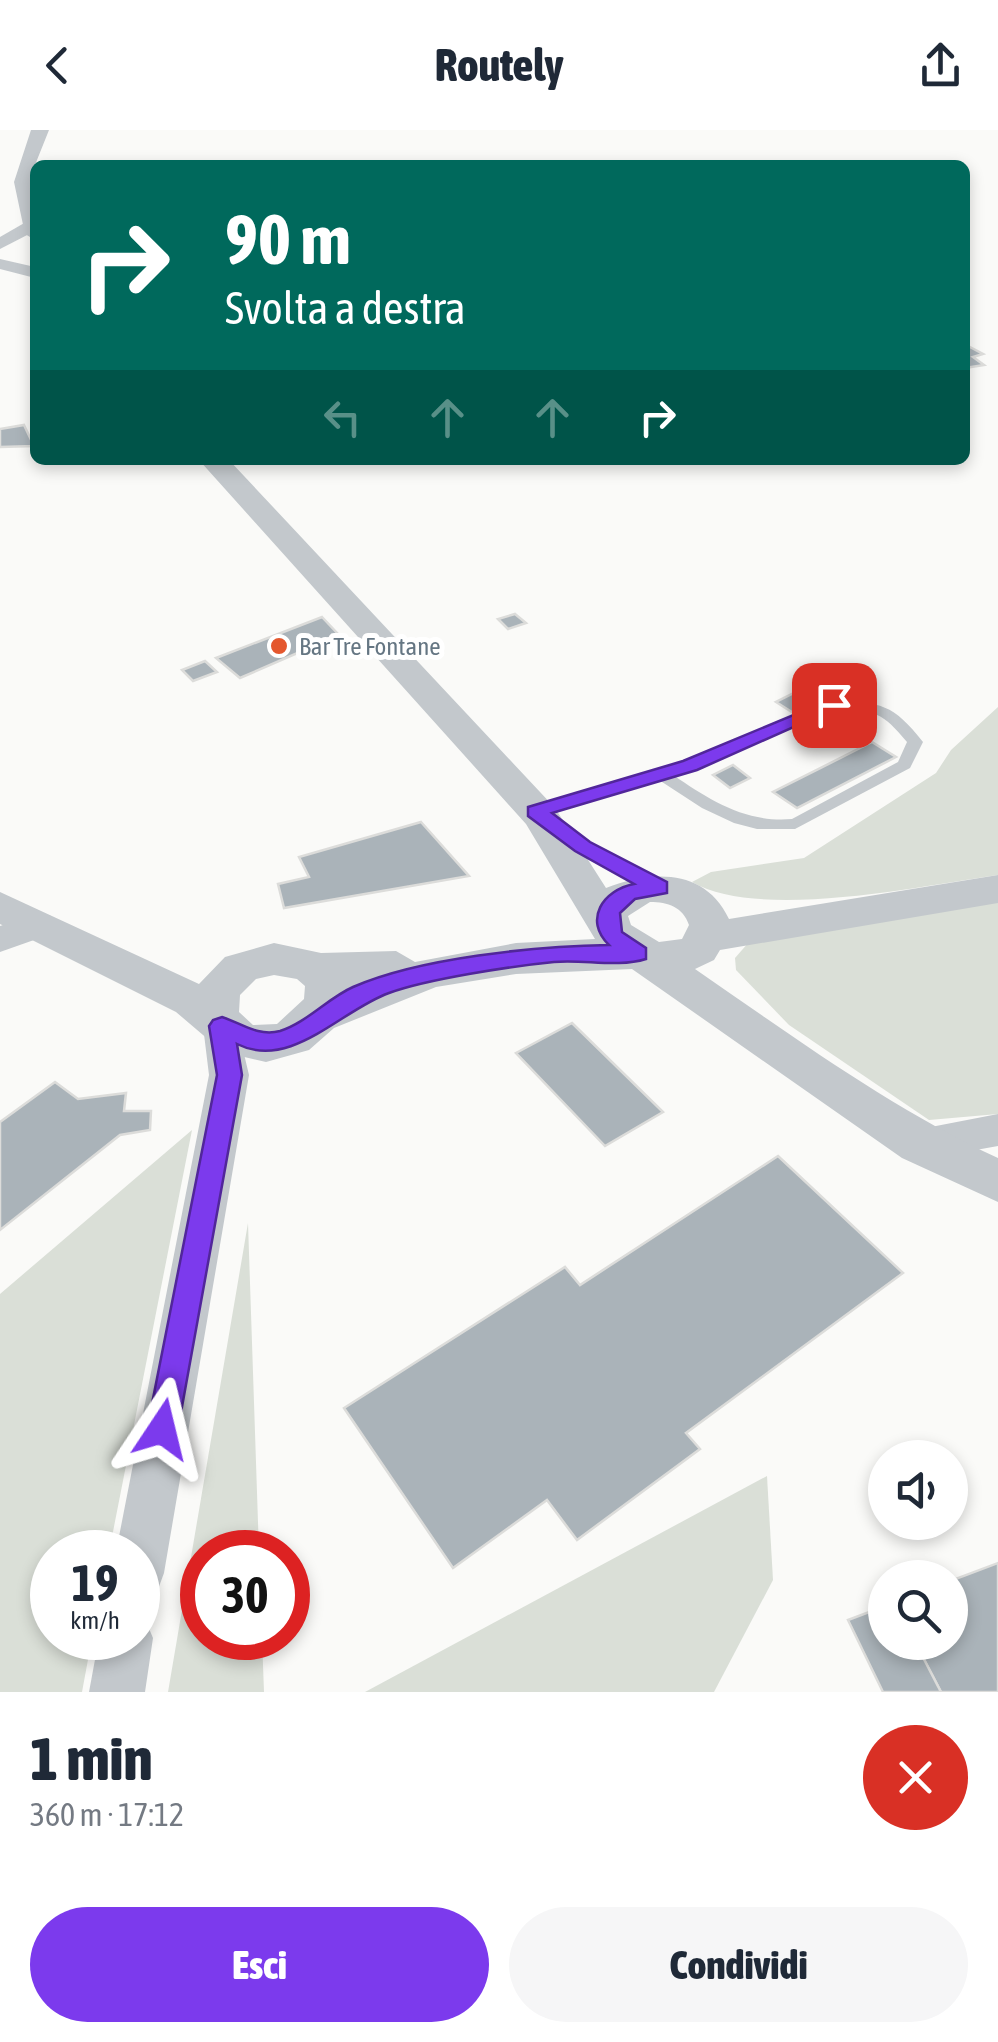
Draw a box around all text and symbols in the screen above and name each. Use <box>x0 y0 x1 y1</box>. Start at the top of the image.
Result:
icon: back <box>30 38 85 93</box>
icon: share <box>913 38 968 93</box>
text: Routely <box>435 39 563 91</box>
text: 90 m <box>225 199 351 279</box>
icon: right <box>60 200 190 330</box>
text: Svolta a destra <box>225 282 466 334</box>
icon: left <box>315 390 370 445</box>
icon: ahead <box>420 390 475 445</box>
icon: ahead <box>525 390 580 445</box>
icon: right <box>630 390 685 445</box>
place label: Bar Tre Fontane <box>299 632 441 660</box>
marker: Bar Tre Fontane <box>268 635 290 657</box>
pin <box>792 663 877 748</box>
icon: arrive <box>807 678 862 733</box>
position arrow <box>110 1377 214 1481</box>
map controls <box>868 1440 968 1660</box>
button: sound <box>868 1440 968 1540</box>
speed limit sign: 30 <box>180 1530 310 1660</box>
text: 19 <box>71 1554 118 1612</box>
button: search <box>868 1560 968 1660</box>
text: km/h <box>70 1606 120 1634</box>
text: 1 min <box>30 1724 153 1793</box>
button: close <box>863 1725 968 1830</box>
text: 360 m · 17:12 <box>30 1796 184 1833</box>
button: Esci <box>30 1907 489 2022</box>
button: Condividi <box>509 1907 968 2022</box>

